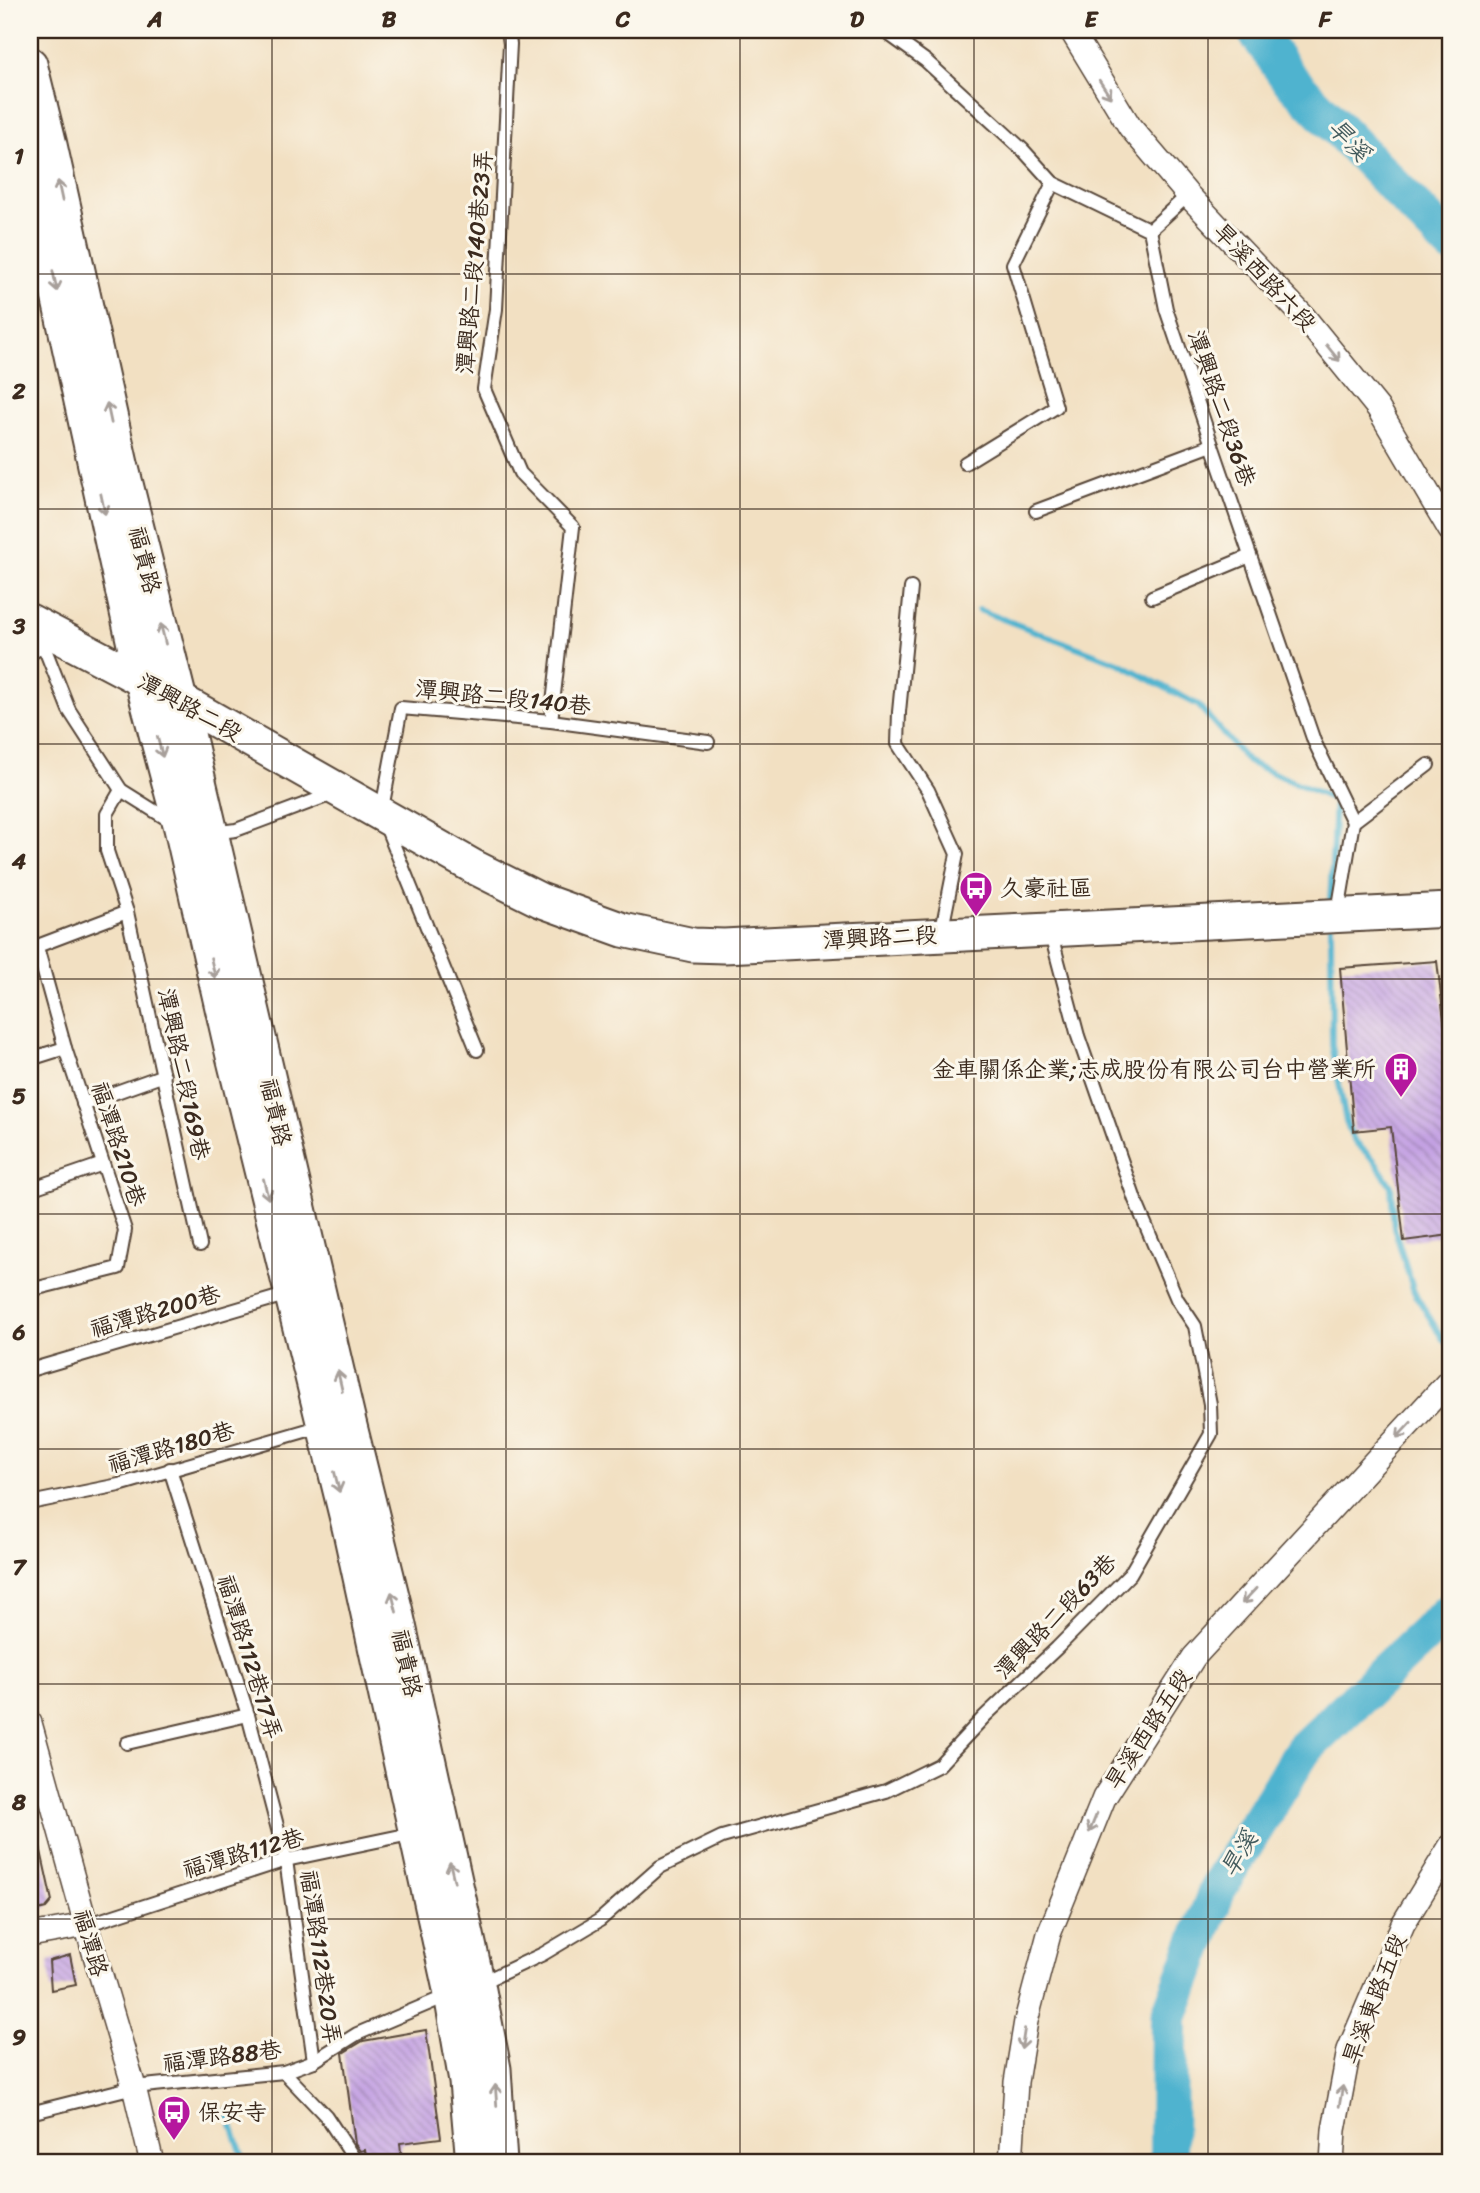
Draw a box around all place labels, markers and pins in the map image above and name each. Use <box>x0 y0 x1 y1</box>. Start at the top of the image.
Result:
place label: 久豪社區 <box>1000 868 1092 909</box>
bus stop icon: 久豪社區 <box>957 869 995 918</box>
place label: 金車關係企業;志成股份有限公司台中營業所 <box>932 1049 1376 1090</box>
building icon: 金車關係企業;志成股份有限公司台中營業所 <box>1382 1050 1420 1099</box>
place label: 保安寺 <box>198 2092 267 2133</box>
bus stop icon: 保安寺 <box>155 2093 193 2142</box>

